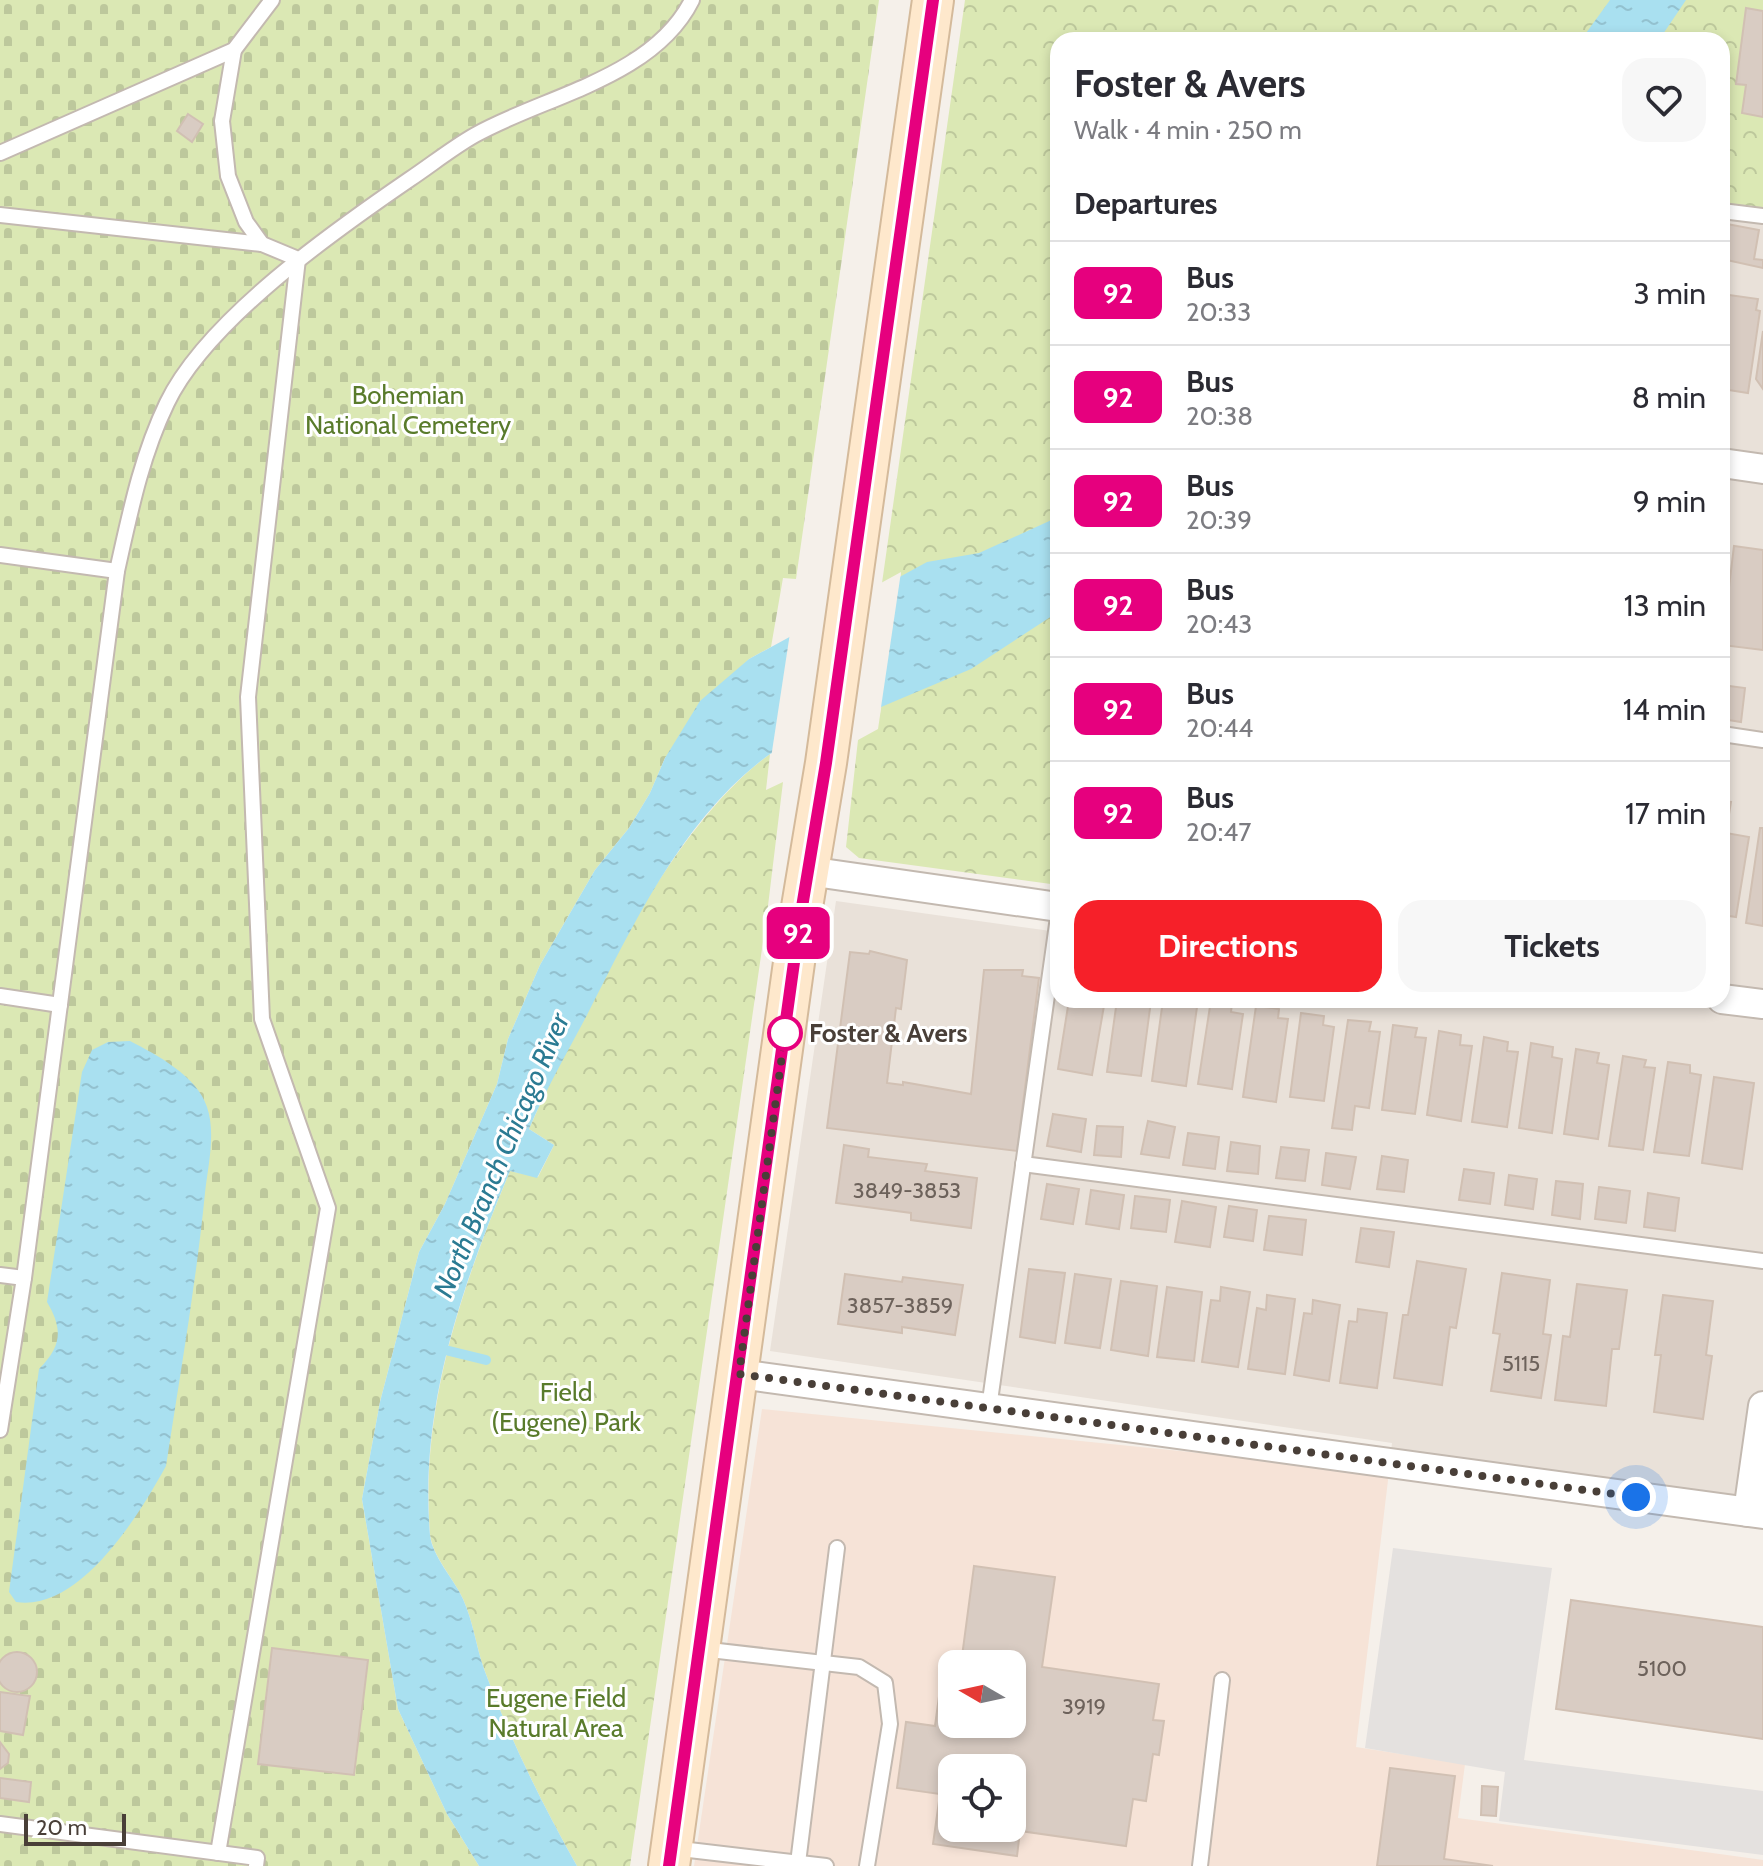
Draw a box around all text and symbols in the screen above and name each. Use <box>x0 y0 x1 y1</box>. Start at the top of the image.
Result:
button: heart <box>1622 58 1706 142</box>
text: Foster & Avers <box>1074 60 1306 107</box>
text: Walk · 4 min · 250 m <box>1074 114 1302 146</box>
text: Departures <box>1074 185 1218 222</box>
text: Bus <box>1186 259 1234 296</box>
text: 3 min <box>1634 275 1706 312</box>
text: 92 <box>1103 276 1133 310</box>
text: 20:33 <box>1186 296 1251 328</box>
text: Bus <box>1186 363 1234 400</box>
park label: Bohemian National Cemetery <box>305 379 511 441</box>
text: 8 min <box>1632 379 1706 416</box>
text: 92 <box>1103 380 1133 414</box>
text: 20:38 <box>1186 400 1253 432</box>
text: Bus <box>1186 467 1234 504</box>
text: 9 min <box>1633 483 1706 520</box>
text: 92 <box>1103 484 1133 518</box>
text: 20:39 <box>1186 504 1252 536</box>
text: Bus <box>1186 571 1234 608</box>
text: 13 min <box>1624 587 1706 624</box>
text: 92 <box>1103 588 1133 622</box>
text: 20:43 <box>1186 608 1252 640</box>
text: Bus <box>1186 675 1234 712</box>
text: 14 min <box>1623 691 1706 728</box>
text: 92 <box>1103 692 1133 726</box>
text: 20:44 <box>1186 712 1253 744</box>
text: Bus <box>1186 779 1234 816</box>
text: 17 min <box>1625 795 1706 832</box>
text: 92 <box>1103 796 1133 830</box>
text: 20:47 <box>1186 816 1251 848</box>
button: Directions <box>1074 900 1382 992</box>
button: Tickets <box>1398 900 1706 992</box>
line badge: 92 <box>762 907 834 959</box>
text: 92 <box>783 916 813 950</box>
water label: North Branch Chicago River <box>426 1006 577 1302</box>
marker: Foster & Avers <box>768 1016 802 1050</box>
place label: Foster & Avers <box>809 1017 967 1049</box>
house number: 3849-3853 <box>853 1177 961 1204</box>
house number: 3857-3859 <box>847 1292 953 1319</box>
house number: 5115 <box>1502 1350 1540 1377</box>
park label: Field (Eugene) Park <box>491 1376 641 1438</box>
your location <box>1616 1477 1656 1517</box>
north arrow <box>938 1650 1026 1738</box>
map controls <box>938 1650 1026 1842</box>
house number: 5100 <box>1637 1655 1687 1682</box>
park label: Eugene Field Natural Area <box>486 1682 626 1744</box>
house number: 3919 <box>1062 1693 1106 1720</box>
button: locate <box>938 1754 1026 1842</box>
scale bar <box>24 1810 126 1846</box>
text: 20 m <box>36 1814 87 1841</box>

